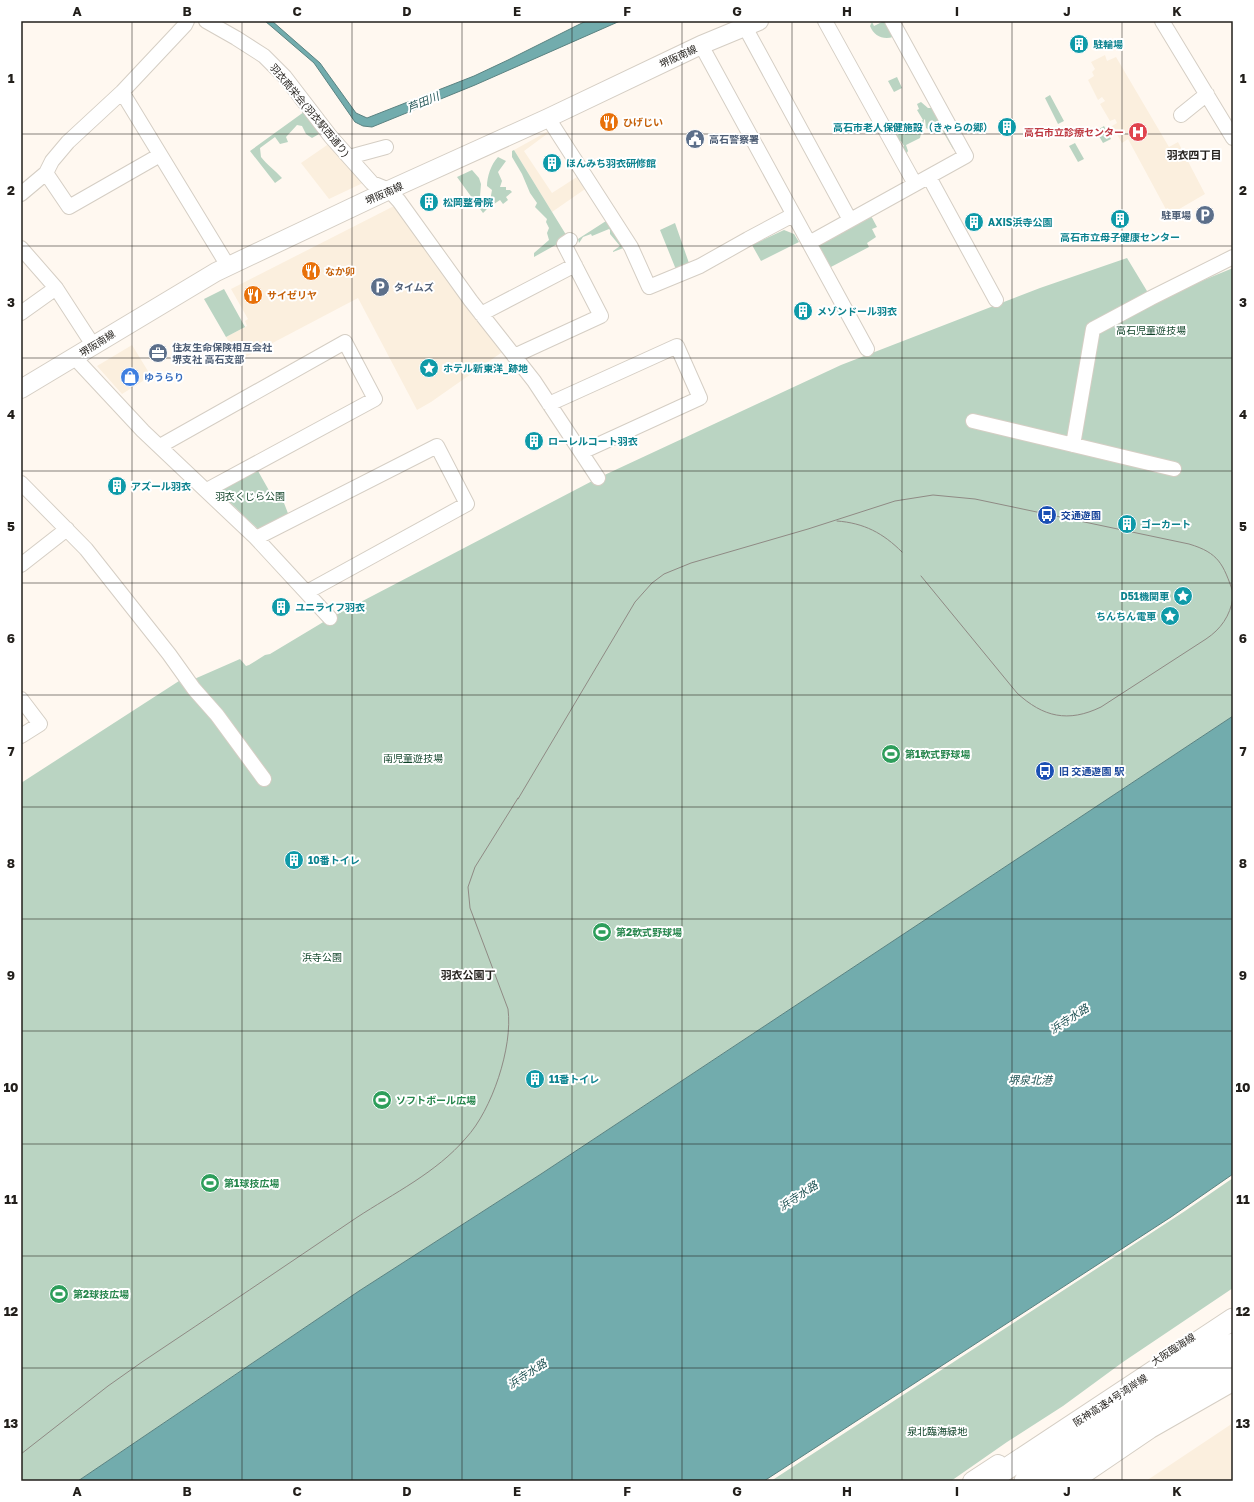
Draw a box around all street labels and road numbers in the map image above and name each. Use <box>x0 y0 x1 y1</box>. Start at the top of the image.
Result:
street label: 堺阪南線 <box>657 42 699 70</box>
street label: 羽衣商栄会(羽衣駅西通り) <box>268 61 352 159</box>
street label: 堺阪南線 <box>363 179 405 207</box>
street label: 堺阪南線 <box>77 327 117 359</box>
street label: 大阪臨海線 <box>1149 1330 1197 1368</box>
street label: 阪神高速4号湾岸線 <box>1071 1372 1149 1428</box>

